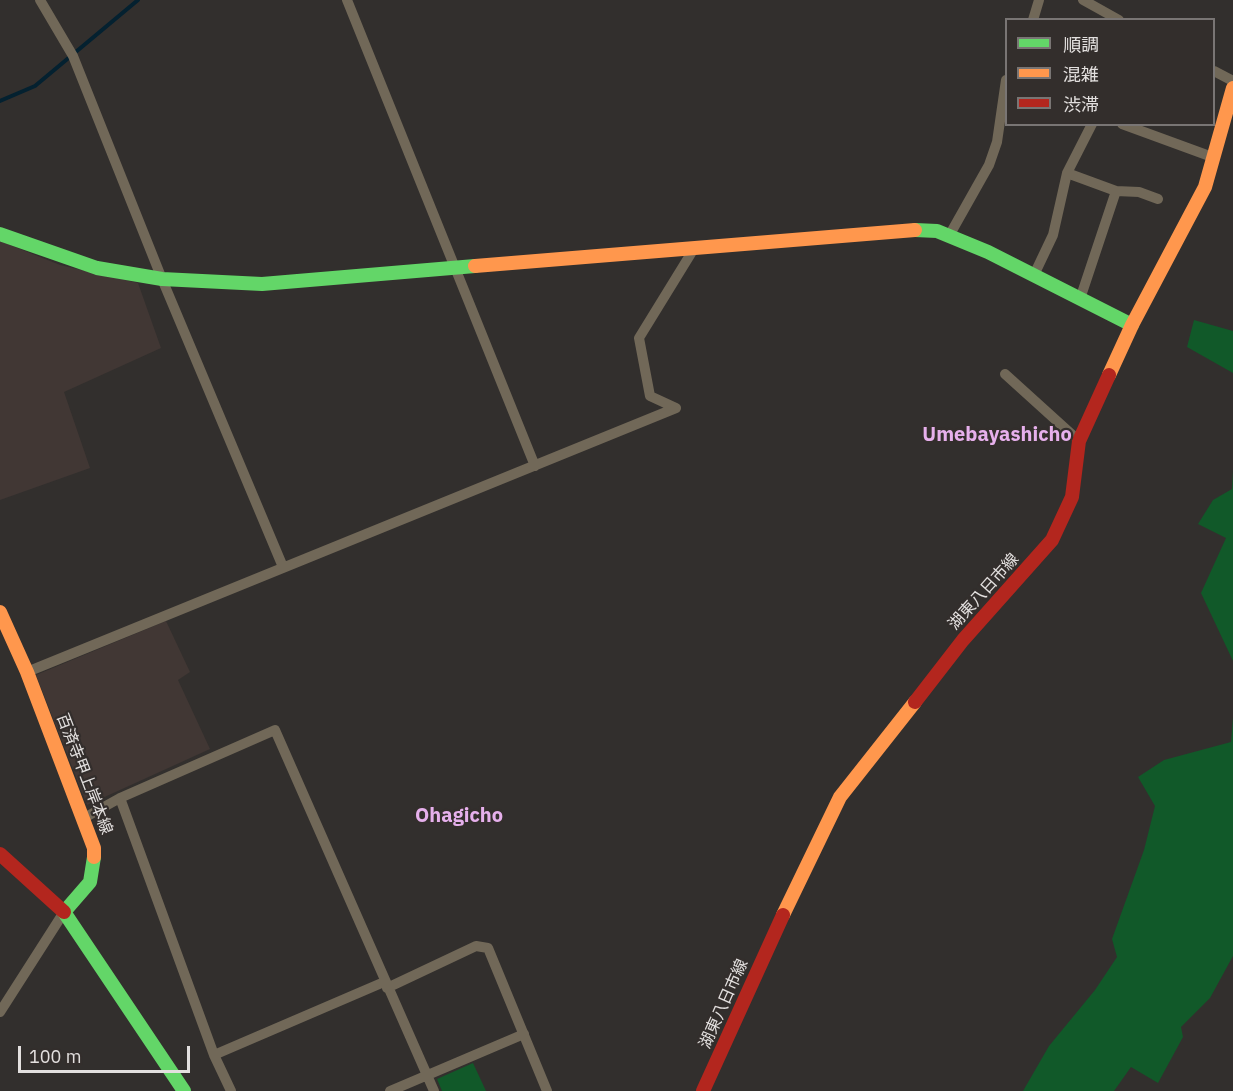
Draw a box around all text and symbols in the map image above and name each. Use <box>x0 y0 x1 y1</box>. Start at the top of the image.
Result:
legend <box>1005 18 1215 126</box>
text: 順調 <box>1063 33 1099 56</box>
text: 混雑 <box>1063 63 1099 86</box>
text: 渋滞 <box>1063 93 1099 116</box>
district label: Umebayashicho <box>922 423 1072 447</box>
street label: 湖東八日市線 <box>945 550 1023 634</box>
street label: 百済寺甲上岸本線 <box>52 711 116 837</box>
district label: Ohagicho <box>415 804 503 828</box>
street label: 湖東八日市線 <box>696 956 752 1052</box>
scale bar <box>21 1034 194 1072</box>
text: 100 m <box>29 1045 81 1068</box>

